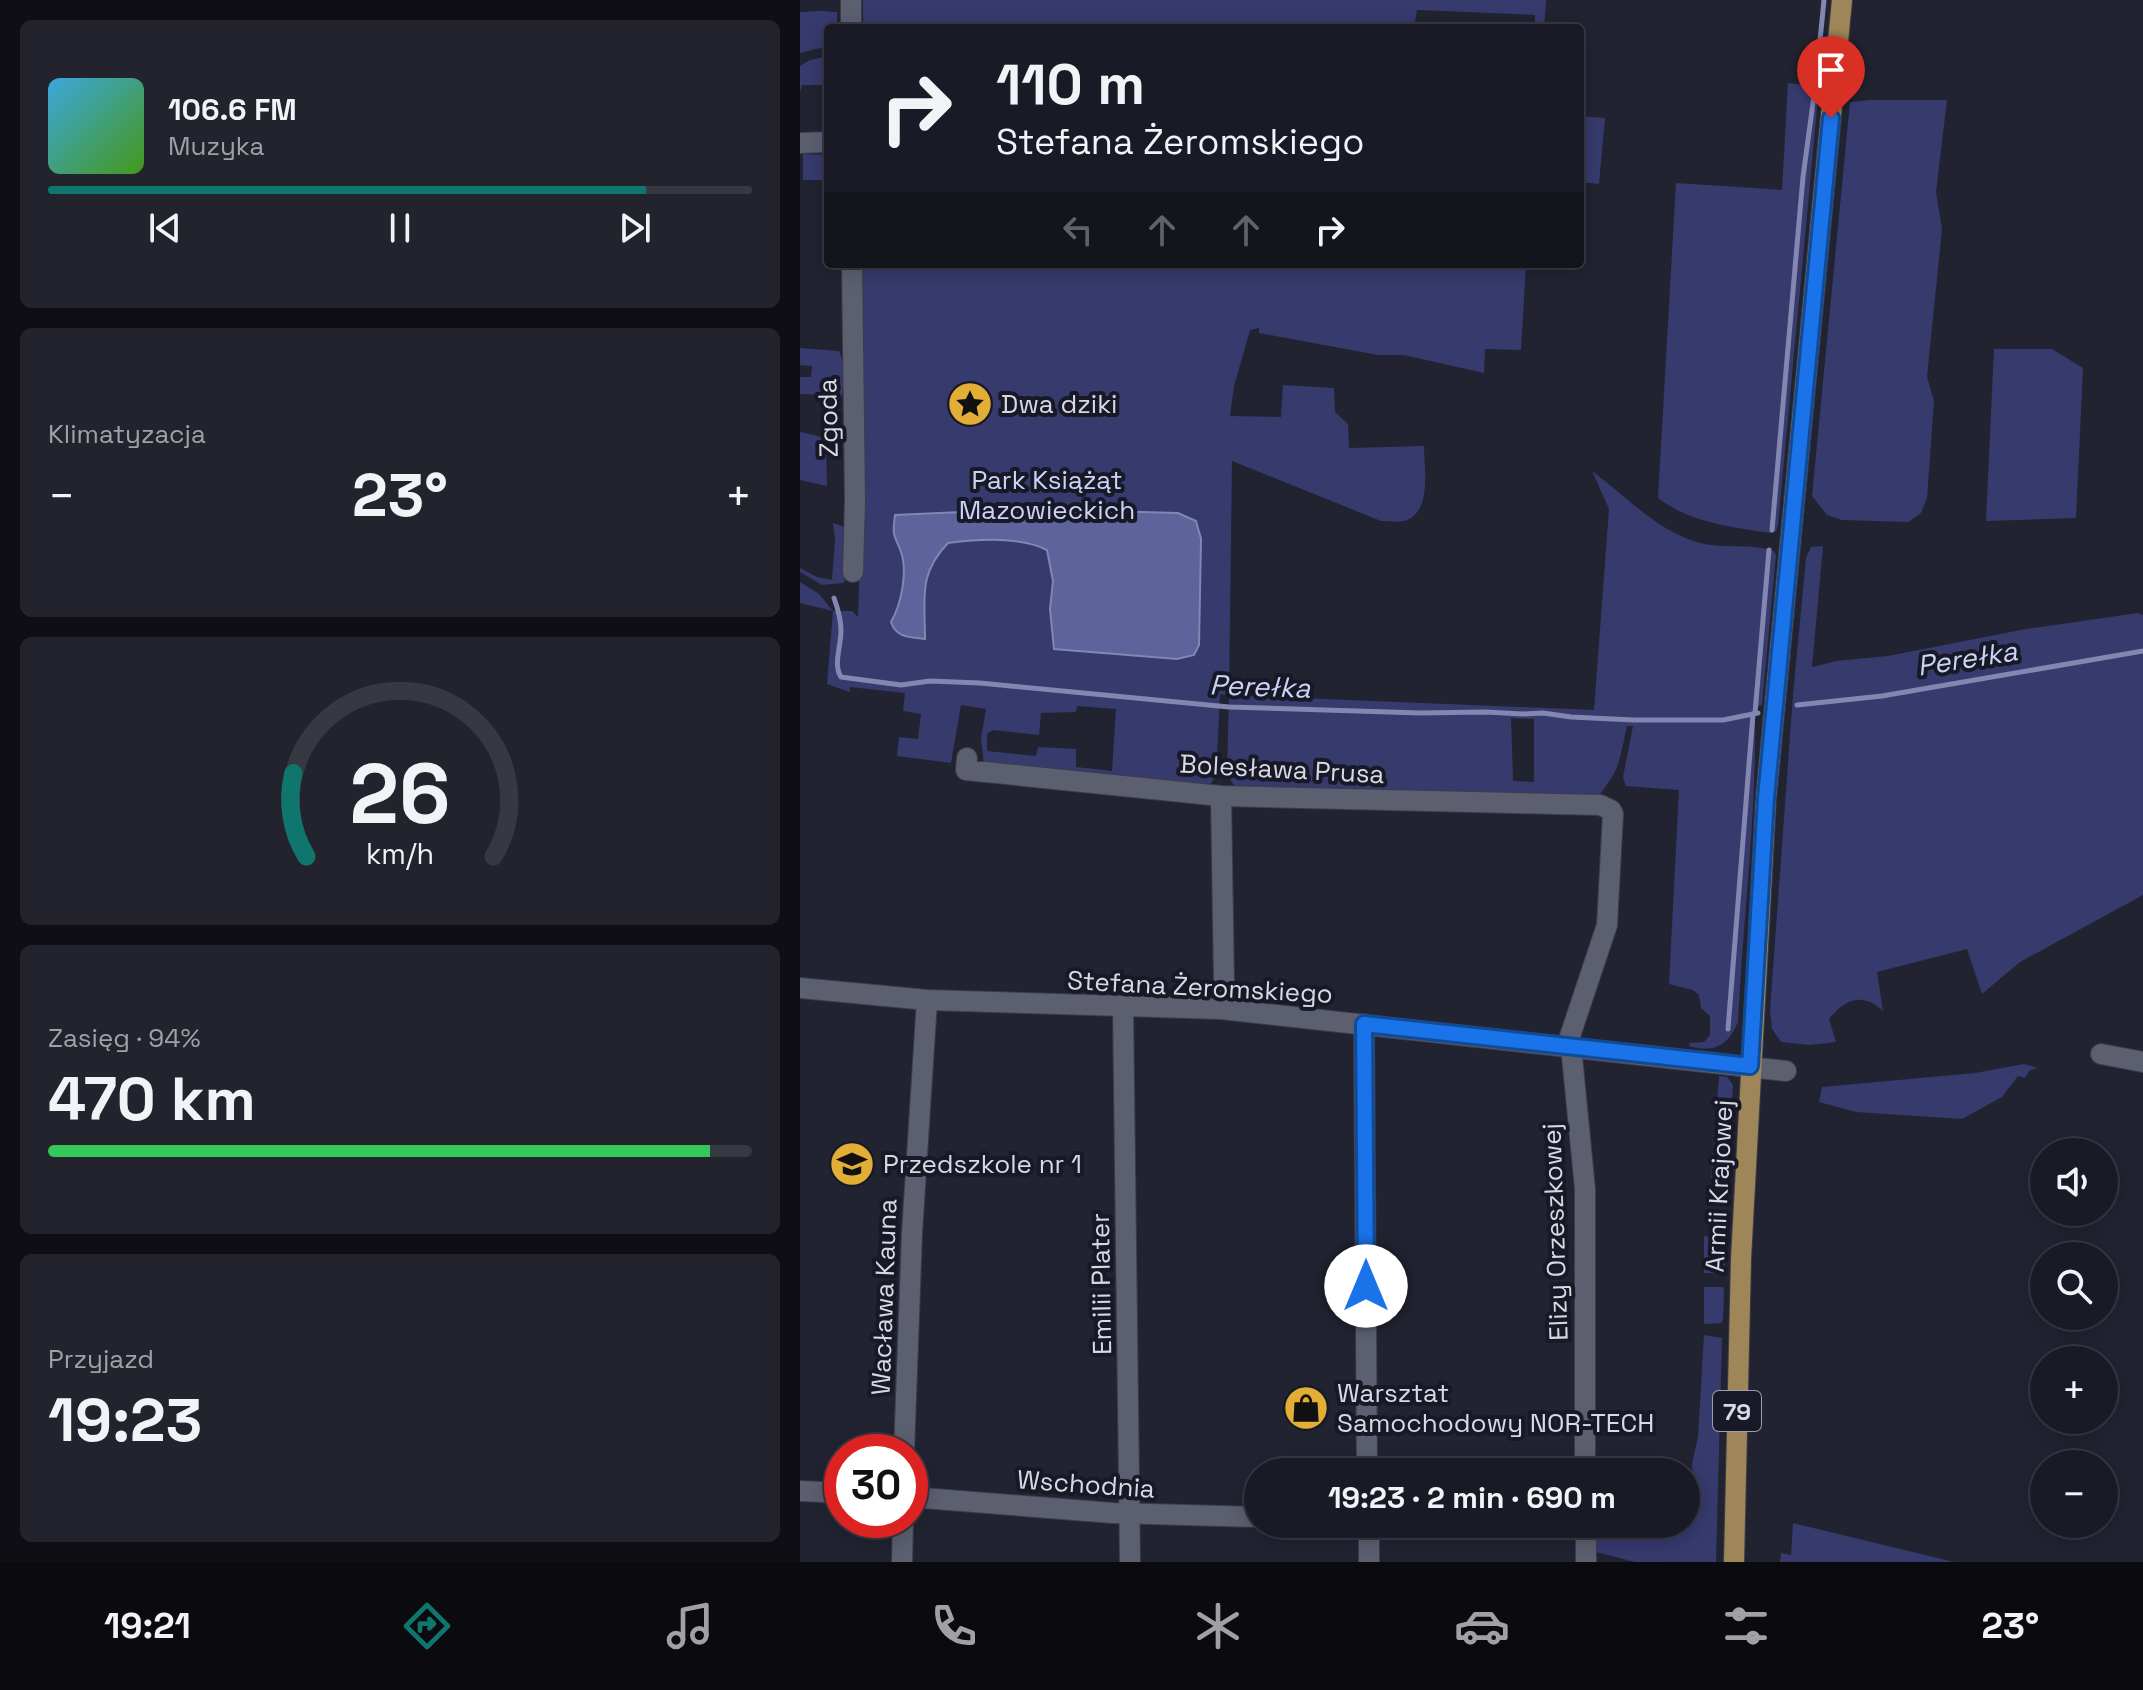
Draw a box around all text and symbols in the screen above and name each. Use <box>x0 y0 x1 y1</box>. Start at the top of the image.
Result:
pin <box>1797 36 1865 118</box>
icon: arrive <box>1809 48 1853 92</box>
text: 110 m <box>996 49 1145 120</box>
icon: right <box>864 56 968 160</box>
text: 106.6 FM <box>168 90 297 129</box>
text: Stefana Żeromskiego <box>996 119 1364 165</box>
text: Muzyka <box>168 129 265 163</box>
icon: previous <box>143 206 187 250</box>
icon: pause <box>378 206 422 250</box>
icon: next <box>613 206 657 250</box>
icon: left <box>1056 208 1100 252</box>
icon: ahead <box>1140 208 1184 252</box>
icon: ahead <box>1224 208 1268 252</box>
icon: right <box>1308 208 1352 252</box>
street label: Zgoda <box>810 378 846 458</box>
place icon: Dwa dziki <box>946 380 994 428</box>
place label: Dwa dziki <box>1001 387 1118 421</box>
text: Klimatyzacja <box>48 417 206 451</box>
text: 23° <box>352 457 448 534</box>
park label: Park Książąt Mazowieckich <box>959 463 1135 527</box>
text: − <box>48 468 75 524</box>
text: + <box>725 468 752 524</box>
water label: Perełka <box>1914 632 2020 684</box>
water label: Perełka <box>1209 666 1312 706</box>
text: 26 <box>350 741 450 847</box>
street label: Bolesława Prusa <box>1179 747 1385 791</box>
text: km/h <box>366 836 434 872</box>
street label: Stefana Żeromskiego <box>1066 963 1334 1011</box>
text: Zasięg · 94% <box>48 1021 200 1055</box>
text: 470 km <box>48 1061 256 1138</box>
street label: Armii Krajowej <box>1698 1099 1740 1273</box>
street label: Elizy Orzeszkowej <box>1534 1123 1576 1341</box>
map controls <box>2030 1138 2118 1538</box>
button: sound <box>2030 1138 2118 1226</box>
school or university icon: Przedszkole nr 1 <box>828 1140 876 1188</box>
place label: Przedszkole nr 1 <box>883 1147 1082 1181</box>
street label: Wacława Kauna <box>864 1198 904 1396</box>
street label: Emilii Plater <box>1083 1213 1119 1355</box>
button: search <box>2030 1242 2118 1330</box>
position arrow <box>1324 1244 1408 1328</box>
text: Przyjazd <box>48 1342 154 1376</box>
button: + <box>2030 1346 2118 1434</box>
place label: Warsztat Samochodowy NOR-TECH <box>1337 1376 1654 1440</box>
text: 19:23 <box>48 1382 202 1459</box>
shop icon: Warsztat Samochodowy NOR-TECH <box>1282 1384 1330 1432</box>
road number: 79 <box>1713 1391 1761 1431</box>
speed limit sign: 30 <box>824 1434 928 1538</box>
button: − <box>2030 1450 2118 1538</box>
street label: Wschodnia <box>1016 1462 1156 1506</box>
text: 19:23 · 2 min · 690 m <box>1328 1478 1616 1517</box>
icon: directions <box>399 1598 455 1654</box>
icon: music <box>662 1598 718 1654</box>
icon: phone <box>926 1598 982 1654</box>
icon: climate <box>1190 1598 1246 1654</box>
icon: car <box>1454 1598 1510 1654</box>
icon: filters <box>1718 1598 1774 1654</box>
text: 19:21 <box>104 1603 191 1649</box>
text: 23° <box>1982 1603 2039 1649</box>

